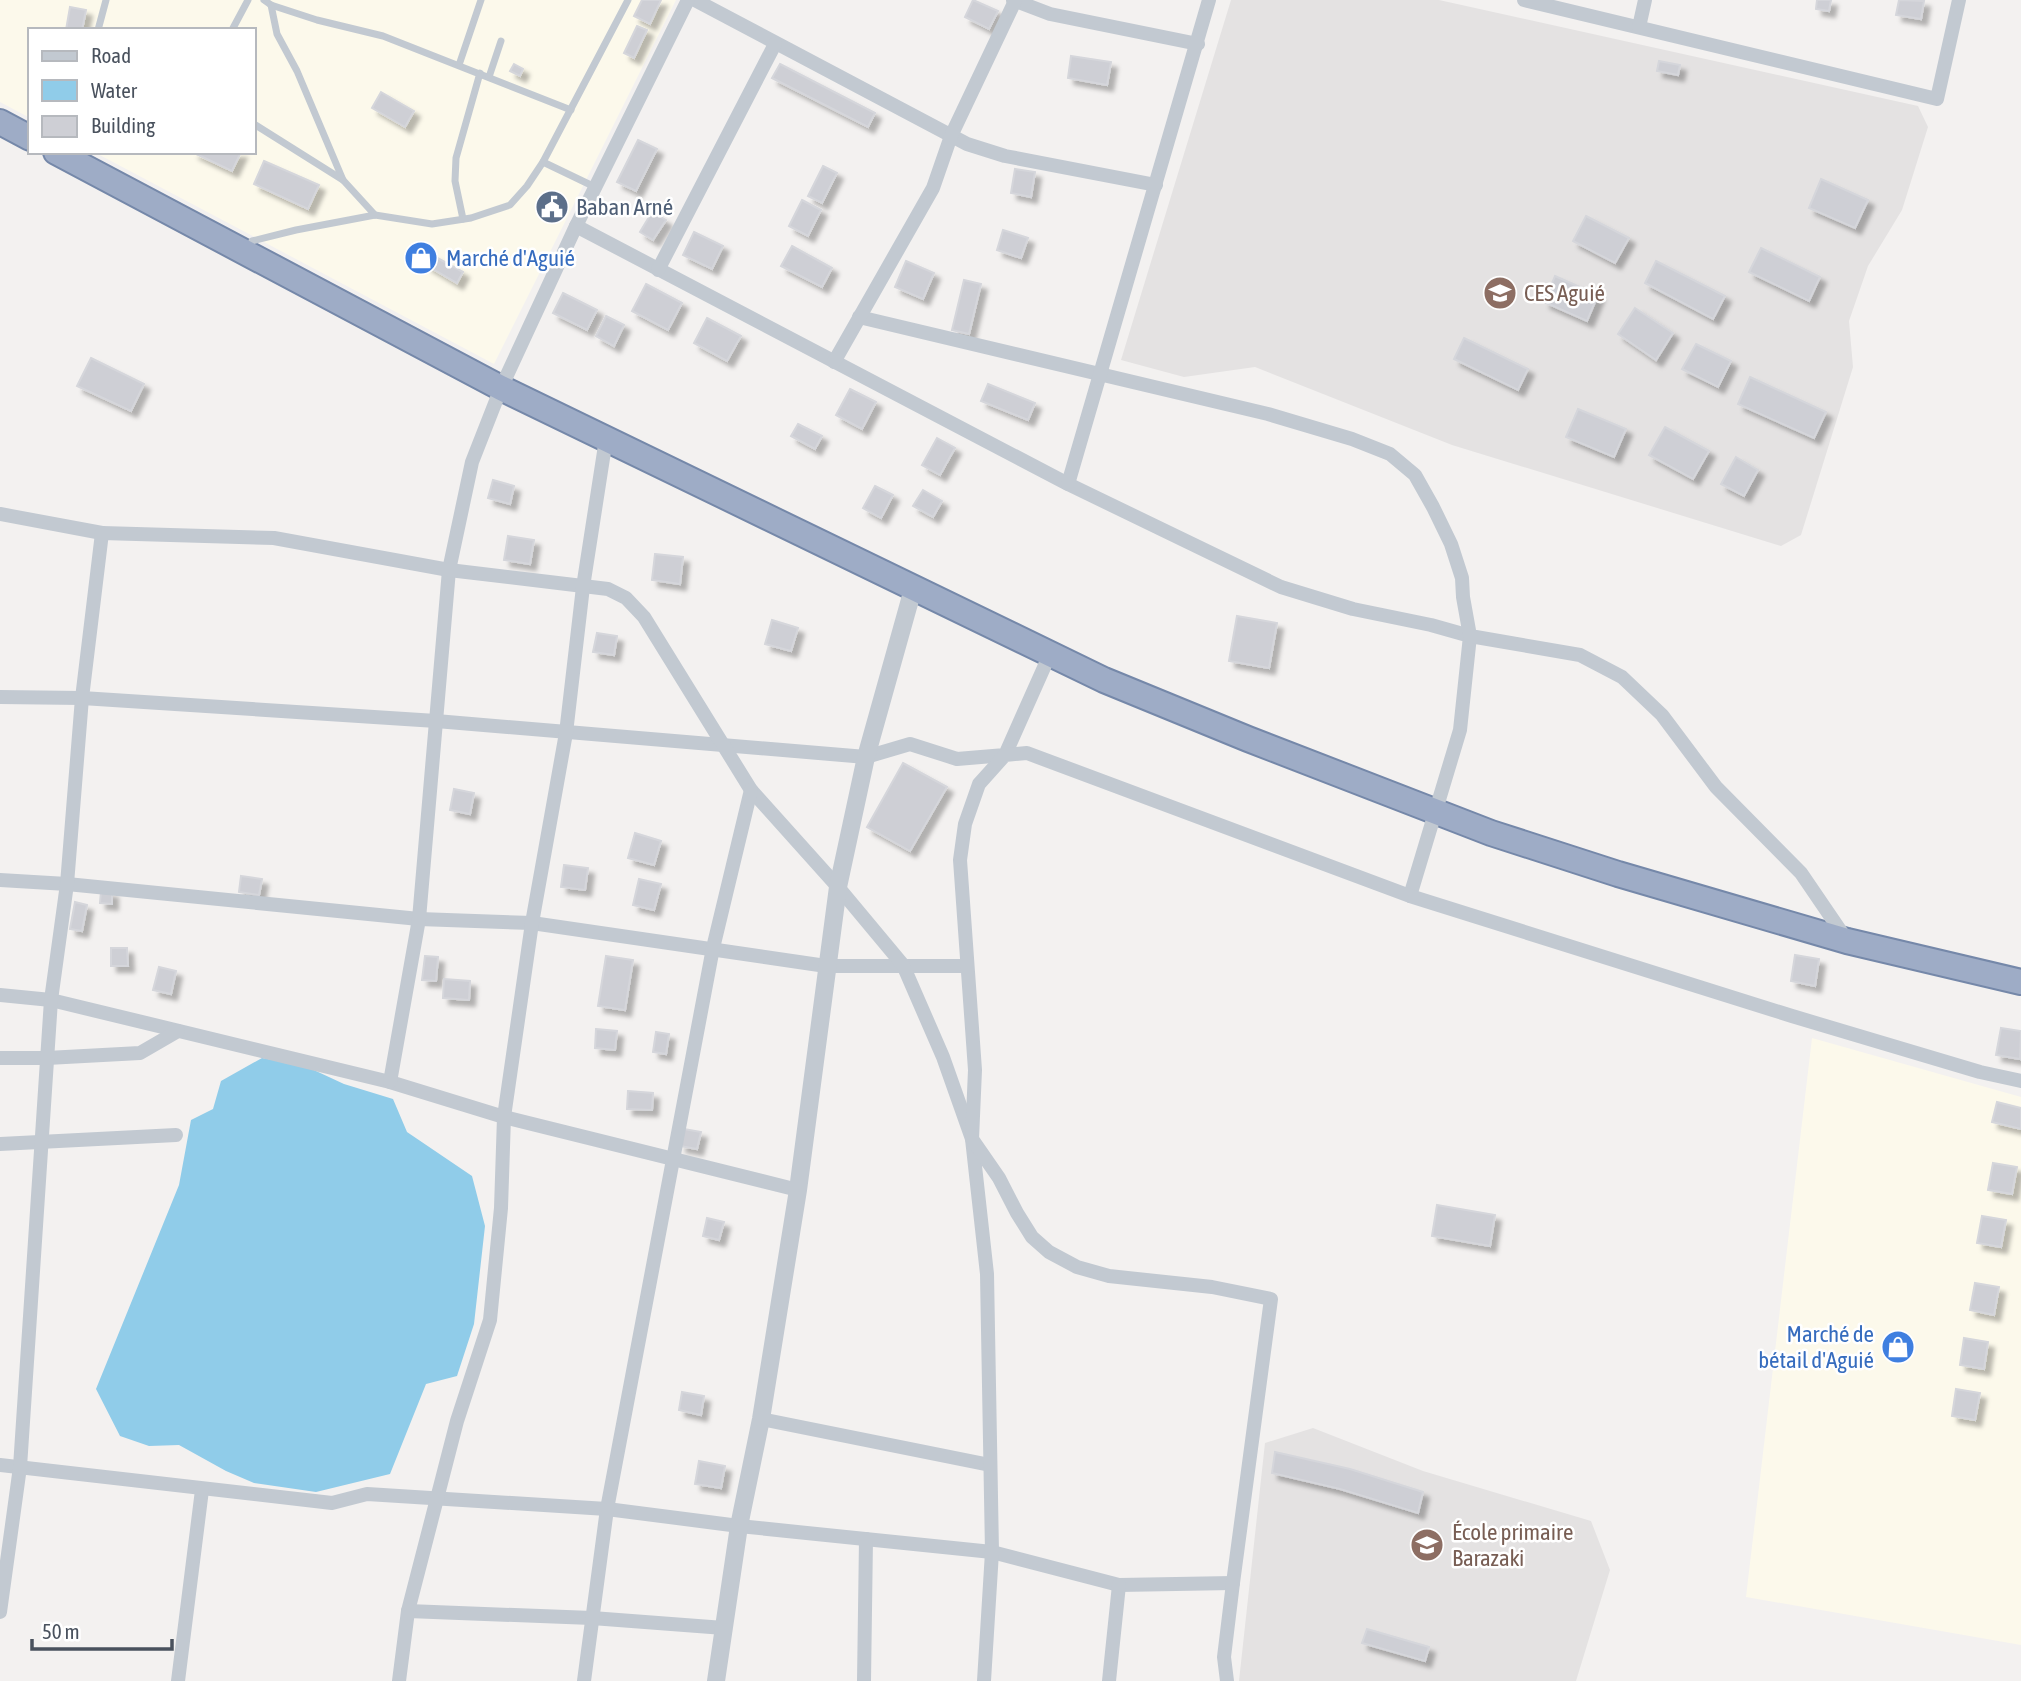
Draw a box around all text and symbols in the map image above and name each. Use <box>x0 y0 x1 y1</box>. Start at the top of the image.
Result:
legend <box>28 28 256 154</box>
text: Road <box>91 43 131 67</box>
text: Water <box>91 78 138 102</box>
text: Building <box>91 113 155 137</box>
public building icon: Baban Arné <box>533 188 571 226</box>
place label: Baban Arné <box>576 194 673 220</box>
shop icon: Marché d'Aguié <box>402 239 440 277</box>
place label: Marché d'Aguié <box>446 245 575 271</box>
school or university icon: CES Aguié <box>1481 274 1519 312</box>
place label: CES Aguié <box>1524 280 1605 306</box>
place label: Marché de bétail d'Aguié <box>1758 1321 1874 1373</box>
shop icon: Marché de bétail d'Aguié <box>1879 1328 1917 1366</box>
place label: École primaire Barazaki <box>1452 1519 1573 1571</box>
school or university icon: École primaire Barazaki <box>1408 1526 1446 1564</box>
scale bar <box>32 1608 172 1652</box>
text: 50 m <box>42 1619 80 1643</box>

